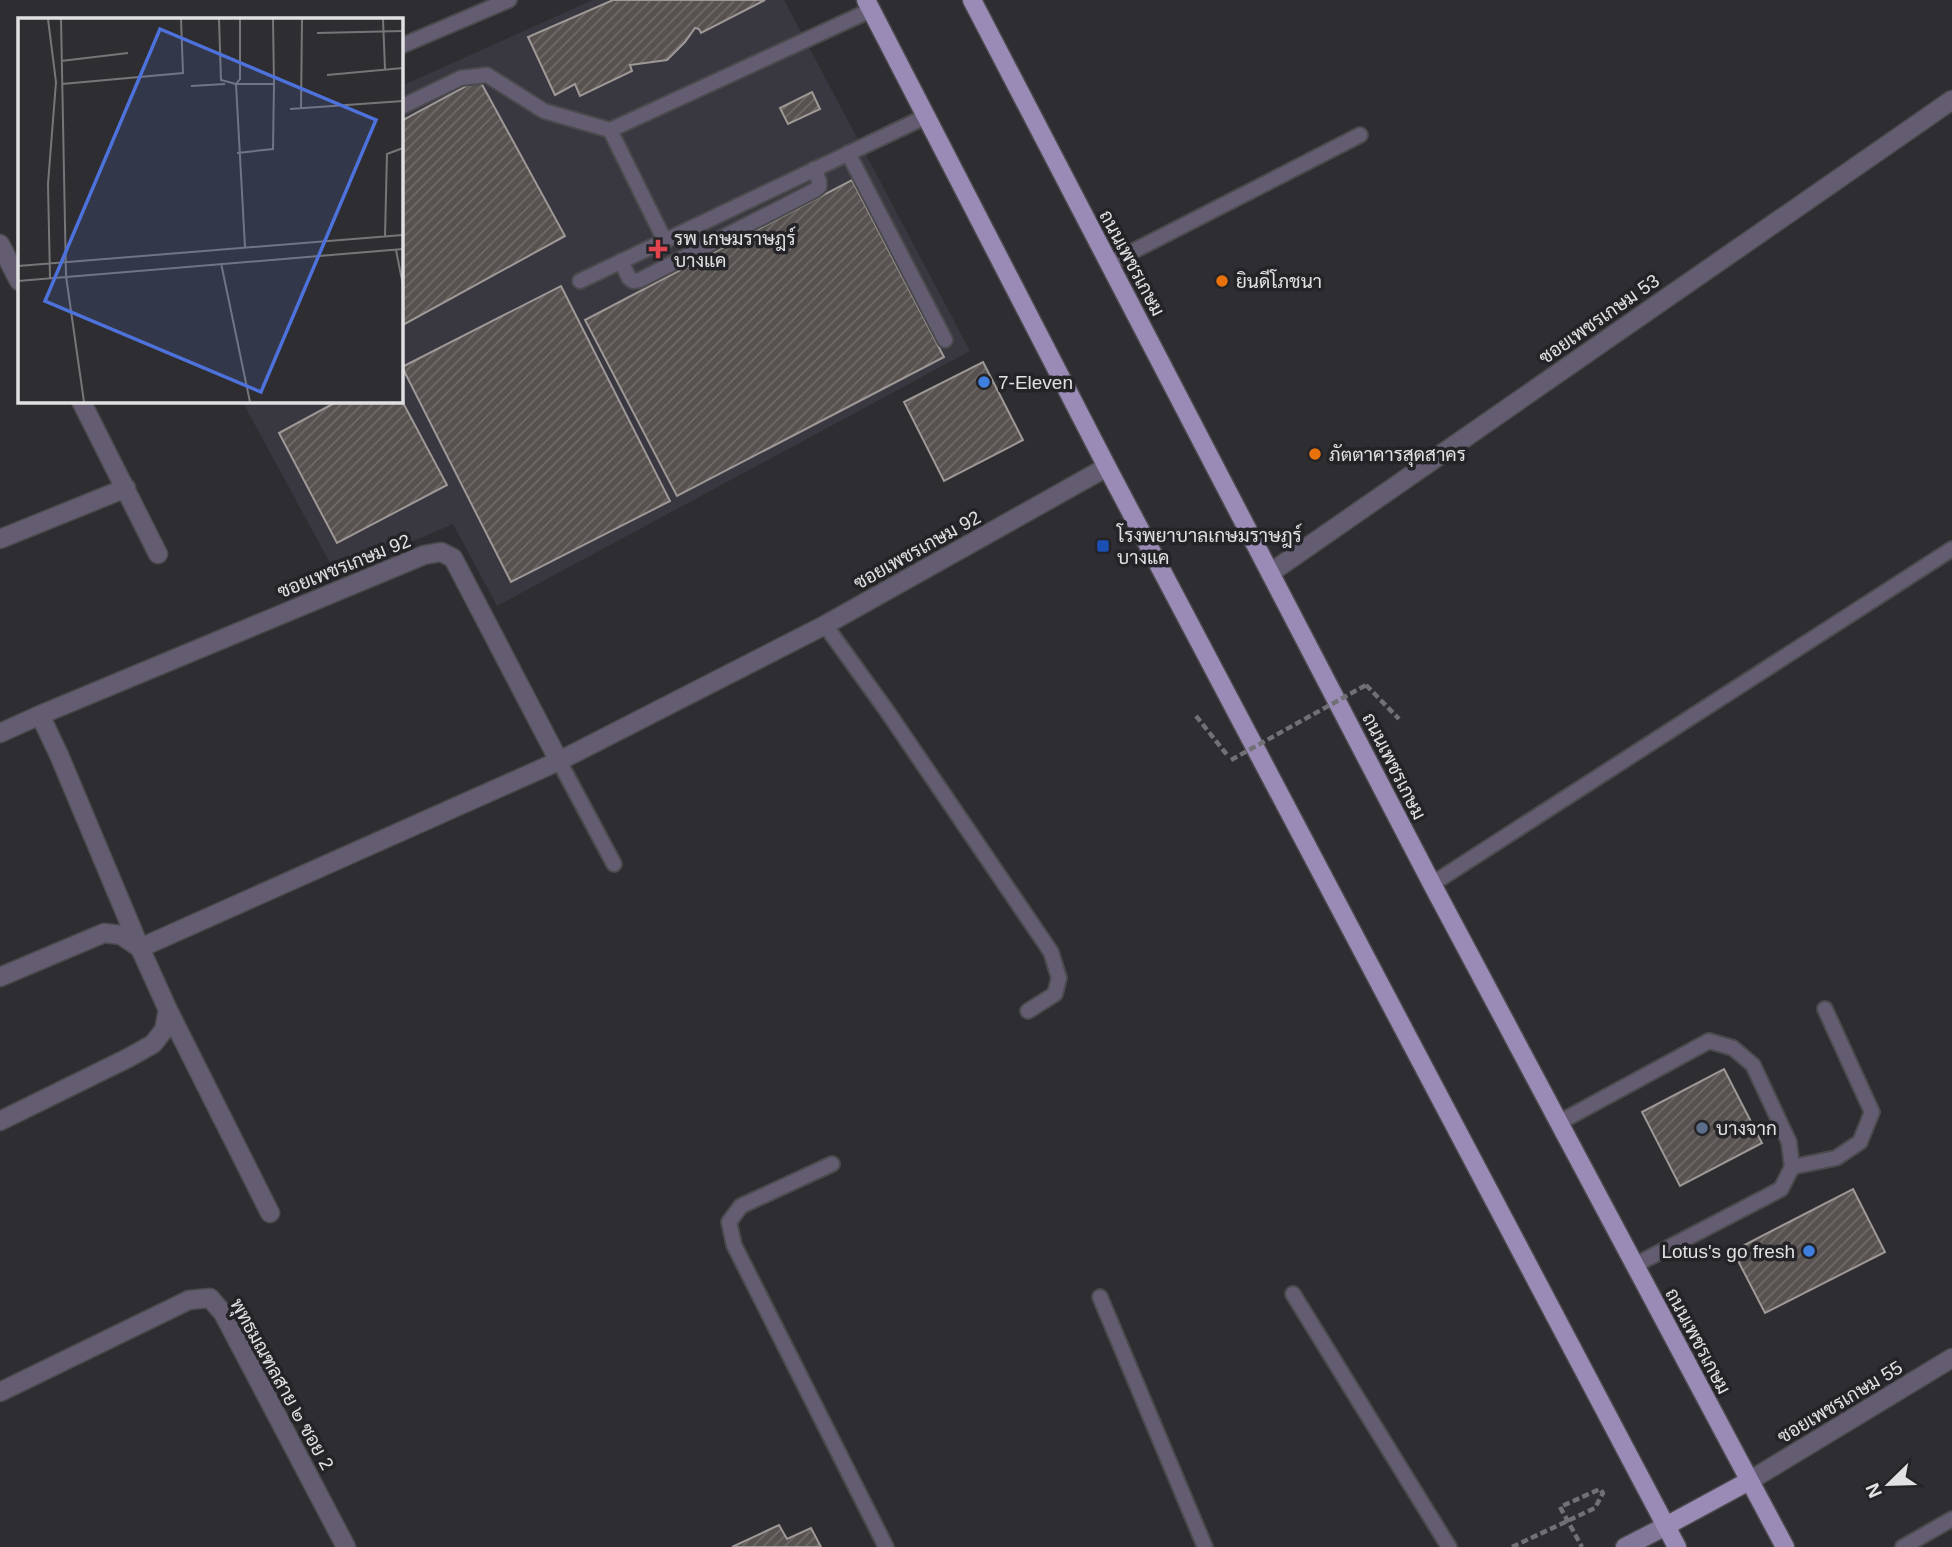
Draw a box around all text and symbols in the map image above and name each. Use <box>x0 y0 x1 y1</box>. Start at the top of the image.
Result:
inset map <box>18 18 402 402</box>
street label: ถนนเพชรเกษม <box>1095 206 1169 320</box>
place label: รพ เกษมราษฎร์ บางแค <box>674 226 796 271</box>
marker: รพ เกษมราษฎร์ บางแค <box>648 239 668 259</box>
place label: ยินดีโภชนา <box>1236 269 1322 292</box>
street label: ซอยเพชรเกษม 53 <box>1535 270 1663 368</box>
marker: ยินดีโภชนา <box>1214 273 1230 289</box>
place label: 7-Eleven <box>998 372 1073 393</box>
marker: 7-Eleven <box>976 374 992 390</box>
place label: ภัตตาคารสุดสาคร <box>1329 444 1466 467</box>
marker: ภัตตาคารสุดสาคร <box>1307 446 1323 462</box>
street label: ซอยเพชรเกษม 92 <box>850 506 984 594</box>
place label: โรงพยาบาลเกษมราษฎร์ บางแค <box>1116 523 1302 568</box>
street label: ซอยเพชรเกษม 92 <box>274 530 414 602</box>
marker: โรงพยาบาลเกษมราษฎร์ บางแค <box>1095 538 1111 554</box>
street label: ถนนเพชรเกษม <box>1358 709 1430 823</box>
place label: บางจาก <box>1716 1118 1777 1139</box>
marker: บางจาก <box>1694 1120 1710 1136</box>
place label: Lotus's go fresh <box>1661 1241 1795 1262</box>
marker: Lotus's go fresh <box>1801 1243 1817 1259</box>
street label: ถนนเพชรเกษม <box>1661 1284 1735 1398</box>
street label: พุทธมณฑลสาย ๒ ซอย 2 <box>224 1295 338 1474</box>
street label: ซอยเพชรเกษม 55 <box>1774 1356 1906 1448</box>
north arrow <box>1854 1449 1924 1519</box>
text: N <box>1861 1480 1886 1501</box>

